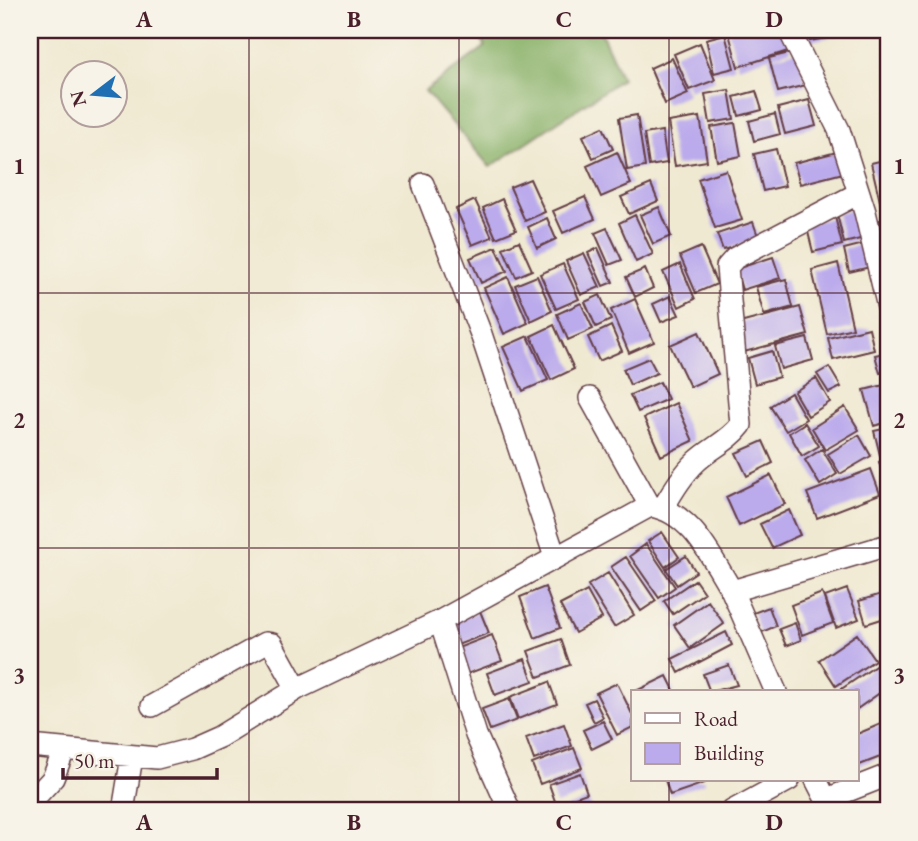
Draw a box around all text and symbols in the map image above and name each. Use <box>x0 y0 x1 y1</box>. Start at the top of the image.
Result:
text: A <box>135 4 153 34</box>
text: B <box>347 4 361 34</box>
text: C <box>556 4 572 34</box>
text: D <box>765 4 783 34</box>
north arrow <box>60 60 130 130</box>
text: N <box>64 87 92 109</box>
text: 1 <box>13 151 25 181</box>
text: 1 <box>893 151 905 181</box>
text: 2 <box>13 405 25 435</box>
text: 2 <box>893 405 905 435</box>
text: 3 <box>13 660 25 690</box>
text: 3 <box>893 660 905 690</box>
legend <box>631 690 858 782</box>
text: Road <box>694 705 738 732</box>
scale bar <box>63 736 217 780</box>
text: Building <box>694 739 764 766</box>
text: 50 m <box>74 747 115 774</box>
text: A <box>135 807 153 837</box>
text: B <box>347 807 361 837</box>
text: C <box>556 807 572 837</box>
text: D <box>765 807 783 837</box>

